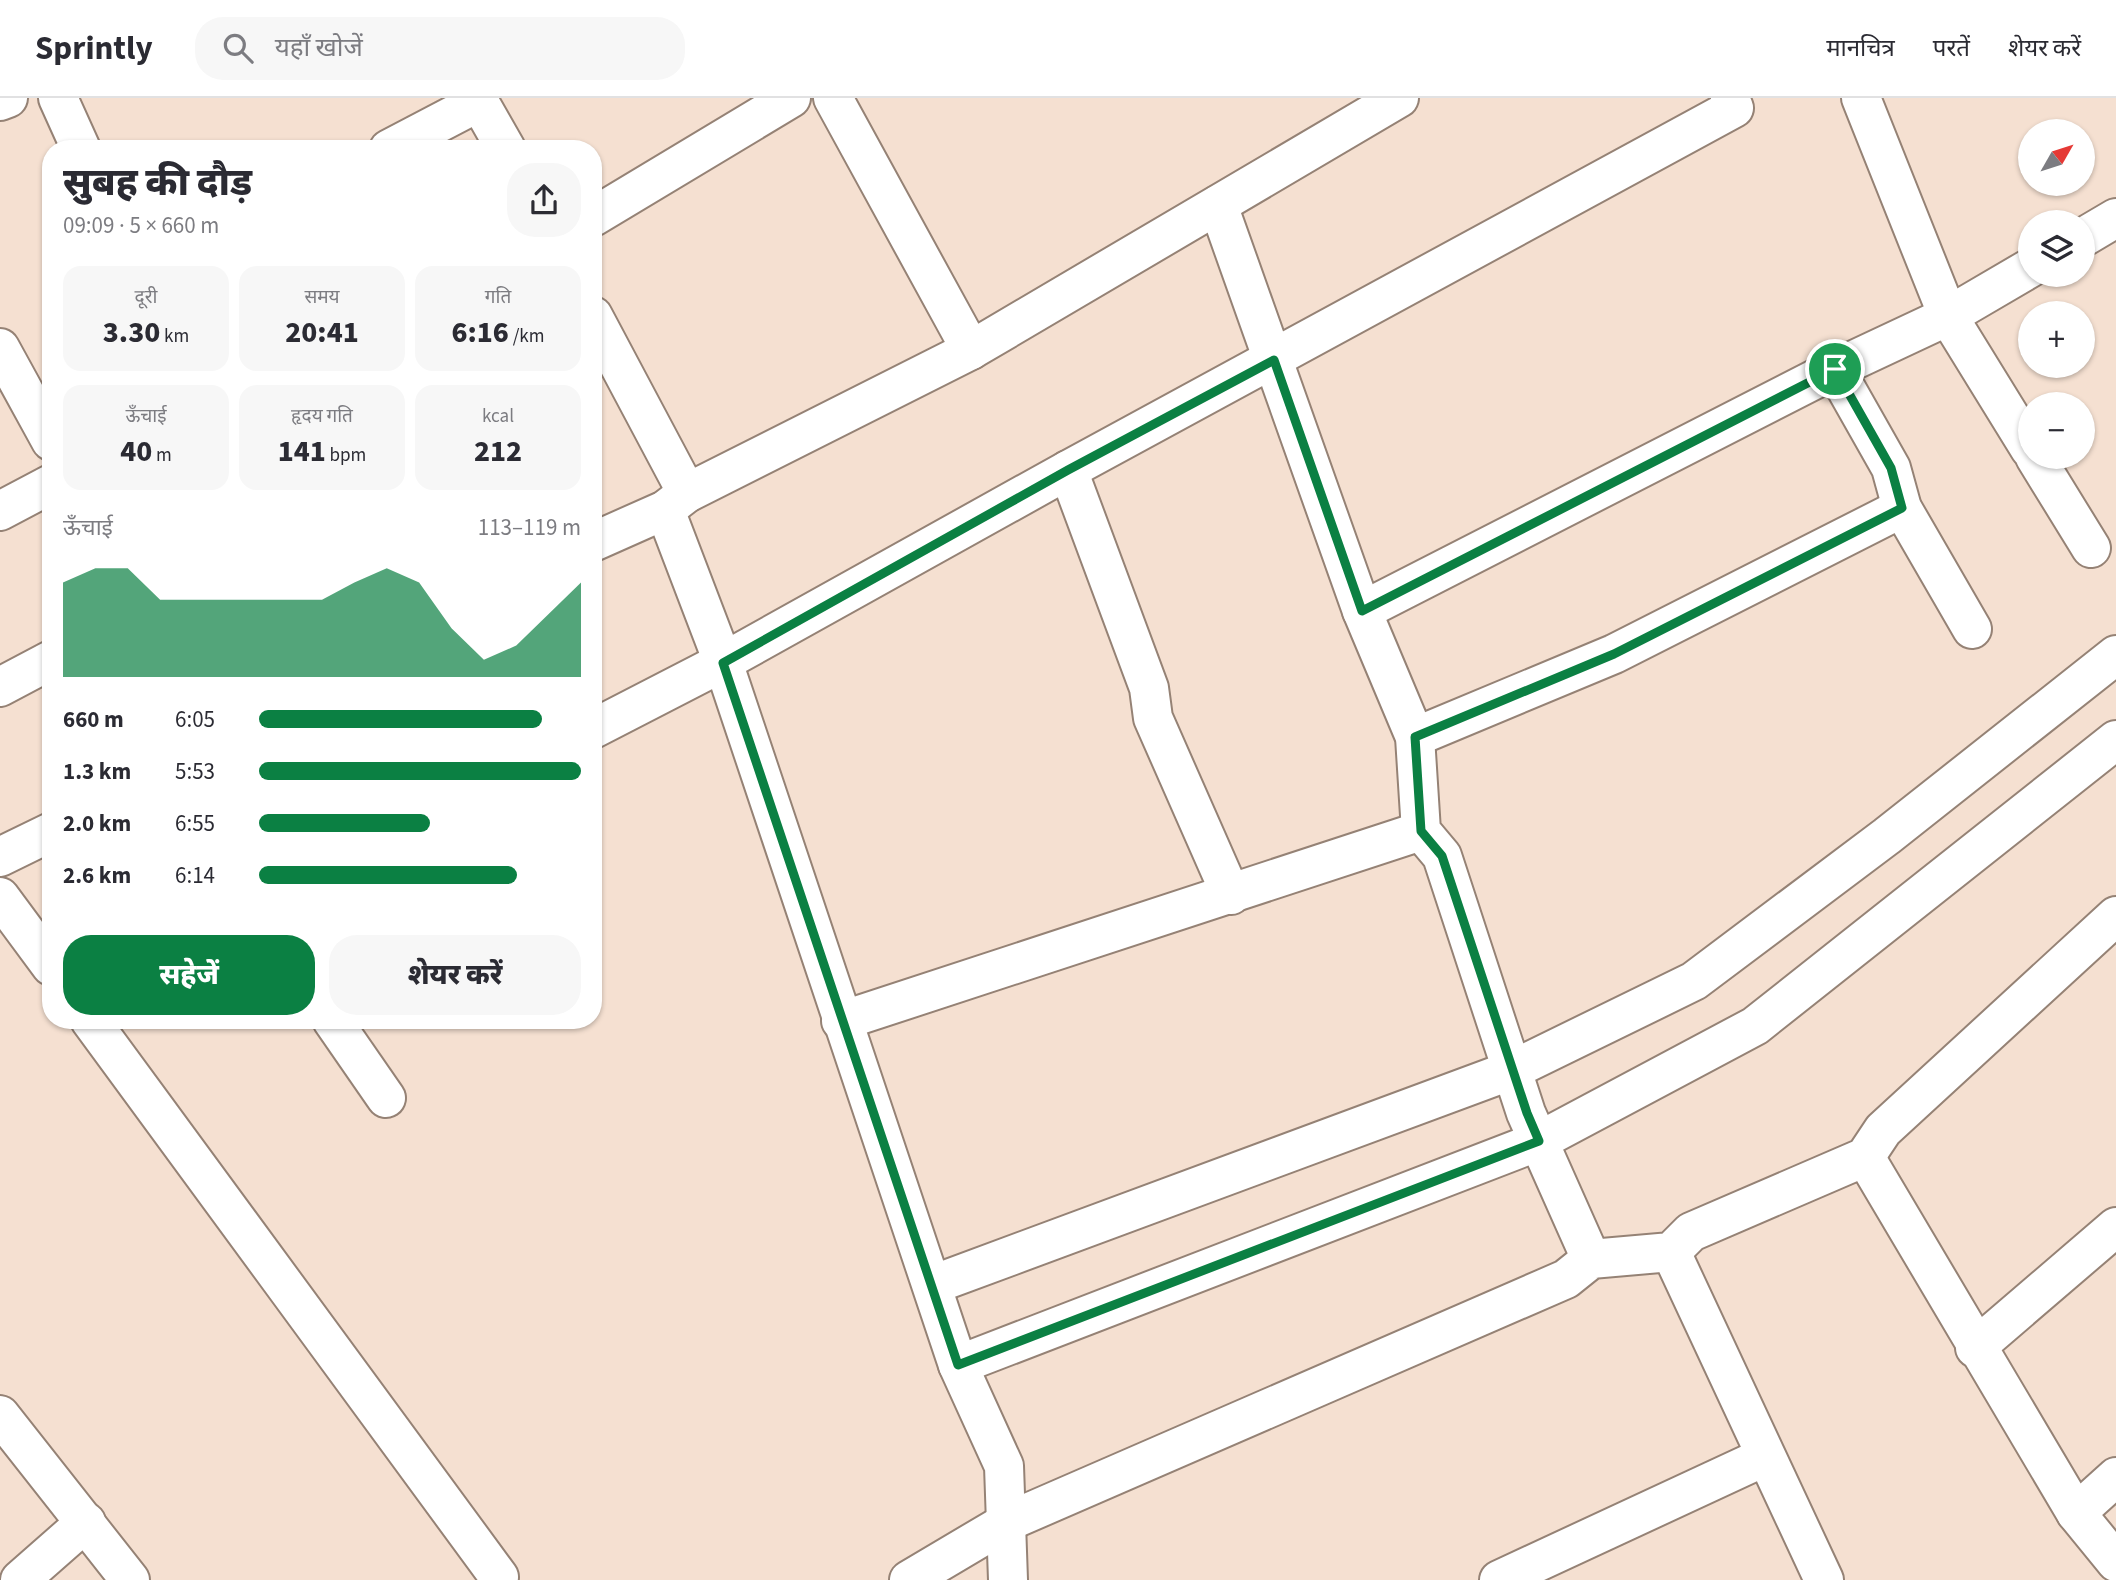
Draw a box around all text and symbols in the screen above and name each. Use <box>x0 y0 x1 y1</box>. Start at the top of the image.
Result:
search box <box>195 17 685 80</box>
text: Sprintly <box>35 25 153 72</box>
icon: search <box>219 29 257 67</box>
text: यहाँ खोजें <box>275 29 363 66</box>
text: मानचित्र <box>1826 31 1895 66</box>
text: परतें <box>1933 31 1970 66</box>
text: शेयर करें <box>2008 31 2081 66</box>
north arrow <box>2018 119 2095 196</box>
map controls <box>2018 119 2095 469</box>
text: सुबह की दौड़ <box>63 156 252 210</box>
button: share <box>507 163 581 237</box>
text: 09:09 · 5 × 660 m <box>63 209 219 242</box>
button: layers <box>2018 210 2095 287</box>
text: दूरी <box>135 284 157 311</box>
text: समय <box>304 284 340 311</box>
text: गति <box>485 284 511 311</box>
button: + <box>2018 301 2095 378</box>
text: 3.30 <box>103 311 160 354</box>
text: 20:41 <box>285 311 359 354</box>
text: 6:16 <box>452 311 509 354</box>
text: km <box>160 323 189 350</box>
text: /km <box>509 323 544 350</box>
pin <box>1805 339 1865 399</box>
icon: arrive <box>1816 350 1854 388</box>
button: − <box>2018 392 2095 469</box>
text: ऊँचाई <box>125 403 167 430</box>
text: हृदय गति <box>291 403 353 430</box>
text: kcal <box>482 403 514 430</box>
text: 40 <box>120 430 152 473</box>
text: 141 <box>278 430 326 473</box>
text: 212 <box>474 430 522 473</box>
text: m <box>152 442 172 469</box>
text: bpm <box>326 442 366 469</box>
text: ऊँचाई <box>63 511 113 544</box>
text: 113–119 m <box>478 511 581 544</box>
text: 660 m <box>63 703 124 736</box>
text: 6:05 <box>175 703 215 736</box>
text: 1.3 km <box>63 755 131 788</box>
text: 5:53 <box>175 755 215 788</box>
text: 2.0 km <box>63 807 131 840</box>
text: 6:55 <box>175 807 215 840</box>
text: 2.6 km <box>63 859 131 892</box>
text: 6:14 <box>175 859 215 892</box>
button: सहेजें <box>63 935 315 1015</box>
button: शेयर करें <box>329 935 581 1015</box>

